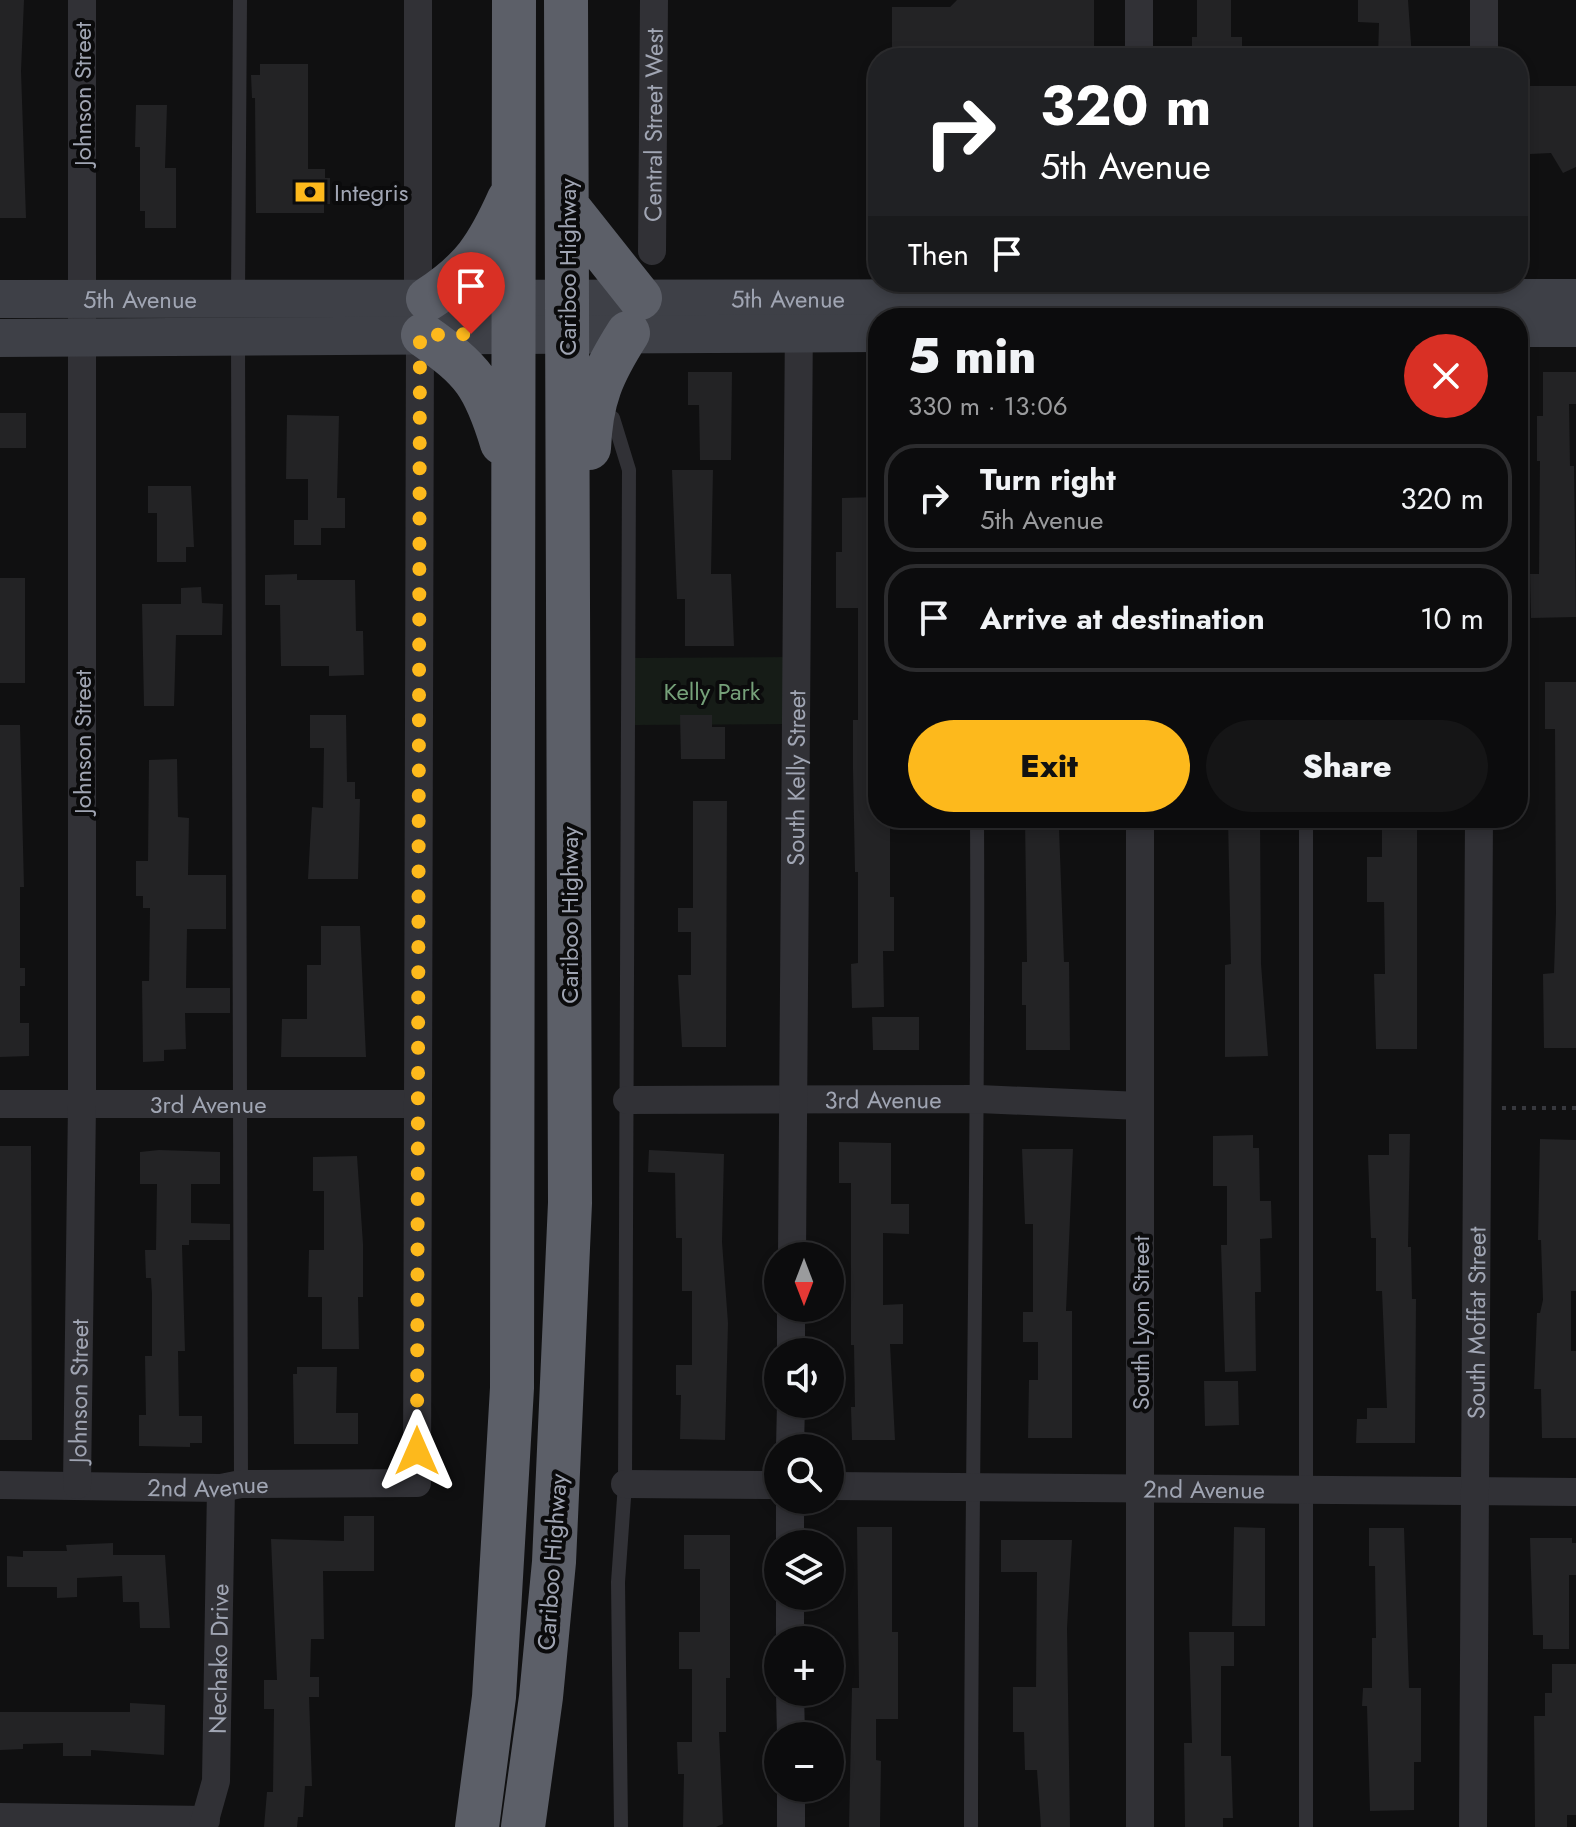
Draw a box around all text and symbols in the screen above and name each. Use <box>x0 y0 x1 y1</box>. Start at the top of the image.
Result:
street label: Johnson Street <box>65 22 100 169</box>
street label: Central Street West <box>635 28 671 222</box>
text: 320 m <box>1040 65 1211 146</box>
icon: right <box>908 80 1012 184</box>
text: 5th Avenue <box>1040 140 1211 192</box>
bank icon: Integris <box>293 175 327 209</box>
place label: Integris <box>334 175 408 210</box>
street label: Cariboo Highway <box>550 178 585 356</box>
icon: arrive <box>985 232 1029 276</box>
text: Then <box>908 233 969 276</box>
pin <box>437 252 505 334</box>
icon: arrive <box>449 264 493 308</box>
street label: 5th Avenue <box>83 281 197 316</box>
street label: 5th Avenue <box>731 281 845 316</box>
text: 5 min <box>908 322 1036 391</box>
button: close <box>1404 334 1488 418</box>
text: 330 m · 13:06 <box>908 387 1068 425</box>
text: Turn right <box>980 458 1116 501</box>
icon: right <box>912 476 956 520</box>
text: 320 m <box>1400 477 1484 520</box>
text: 5th Avenue <box>980 501 1103 539</box>
icon: arrive <box>912 596 956 640</box>
text: Arrive at destination <box>980 597 1265 640</box>
text: 10 m <box>1420 597 1484 640</box>
street label: Johnson Street <box>65 670 100 817</box>
park label: Kelly Park <box>664 674 761 709</box>
street label: South Kelly Street <box>777 690 814 866</box>
button: Exit <box>908 720 1190 812</box>
button: Share <box>1206 720 1488 812</box>
street label: Cariboo Highway <box>552 826 587 1004</box>
street label: 3rd Avenue <box>824 1082 942 1117</box>
street label: 3rd Avenue <box>149 1087 267 1122</box>
street label: South Moffat Street <box>1458 1226 1494 1419</box>
street label: South Lyon Street <box>1123 1236 1158 1410</box>
north arrow <box>764 1242 844 1322</box>
map controls <box>764 1242 844 1802</box>
street label: Johnson Street <box>60 1319 97 1466</box>
button: sound <box>764 1338 844 1418</box>
position arrow <box>375 1409 459 1493</box>
button: search <box>764 1434 844 1514</box>
street label: 2nd Avenue <box>147 1466 269 1506</box>
street label: 2nd Avenue <box>1143 1471 1265 1507</box>
street label: Cariboo Highway <box>528 1472 576 1652</box>
button: layers <box>764 1530 844 1610</box>
street label: Nechako Drive <box>199 1583 237 1734</box>
button: + <box>764 1626 844 1706</box>
button: − <box>764 1722 844 1802</box>

